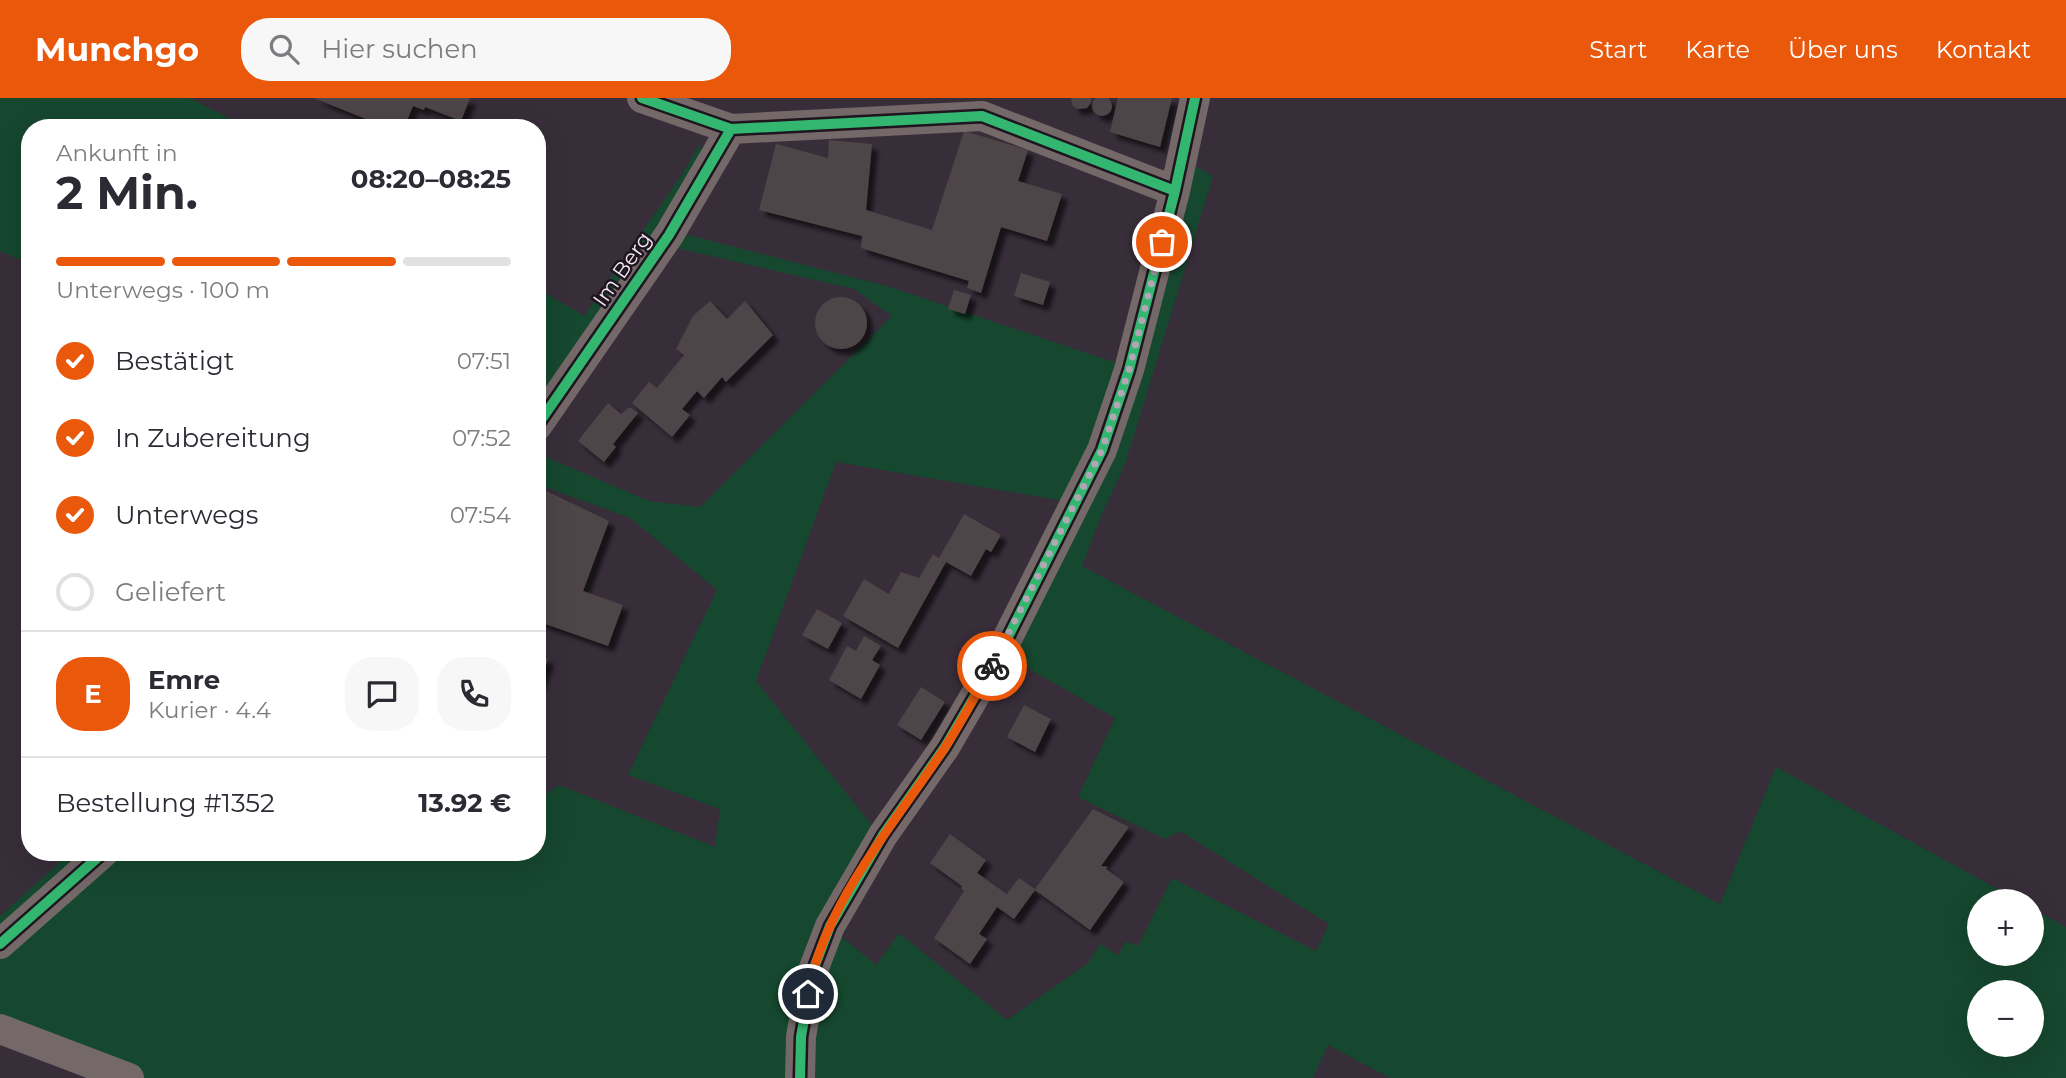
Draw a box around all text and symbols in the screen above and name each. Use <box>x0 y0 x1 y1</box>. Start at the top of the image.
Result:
search box <box>241 18 731 81</box>
text: Munchgo <box>35 29 199 69</box>
icon: search <box>265 30 303 68</box>
text: Hier suchen <box>321 33 478 65</box>
text: Start <box>1589 35 1647 64</box>
text: Karte <box>1685 35 1750 64</box>
text: Über uns <box>1788 35 1898 64</box>
text: Kontakt <box>1936 35 2031 64</box>
text: Ankunft in <box>56 139 177 167</box>
text: 08:20–08:25 <box>351 163 511 195</box>
text: 2 Min. <box>56 164 198 221</box>
pin <box>1132 212 1192 272</box>
icon: bag <box>1143 223 1181 261</box>
street label: Im Berg <box>587 227 657 311</box>
text: Unterwegs · 100 m <box>56 276 270 304</box>
icon: check <box>56 342 94 380</box>
text: Bestätigt <box>115 345 234 377</box>
text: 07:51 <box>457 347 511 375</box>
icon: check <box>56 419 94 457</box>
text: In Zubereitung <box>115 422 311 454</box>
text: 07:52 <box>452 424 511 452</box>
icon: check <box>56 496 94 534</box>
text: Unterwegs <box>115 499 258 531</box>
text: 07:54 <box>450 501 511 529</box>
text: Geliefert <box>115 576 226 608</box>
courier <box>957 631 1027 701</box>
icon: bike <box>973 647 1011 685</box>
button: chat <box>345 657 419 731</box>
button: phone <box>437 657 511 731</box>
text: Emre <box>148 664 220 696</box>
text: E <box>84 678 102 710</box>
text: Kurier · 4.4 <box>148 696 271 724</box>
text: Bestellung #1352 <box>56 787 275 819</box>
text: 13.92 € <box>418 787 511 819</box>
map controls <box>1967 889 2044 1057</box>
button: + <box>1967 889 2044 966</box>
pin <box>778 964 838 1024</box>
icon: home <box>789 975 827 1013</box>
button: − <box>1967 980 2044 1057</box>

